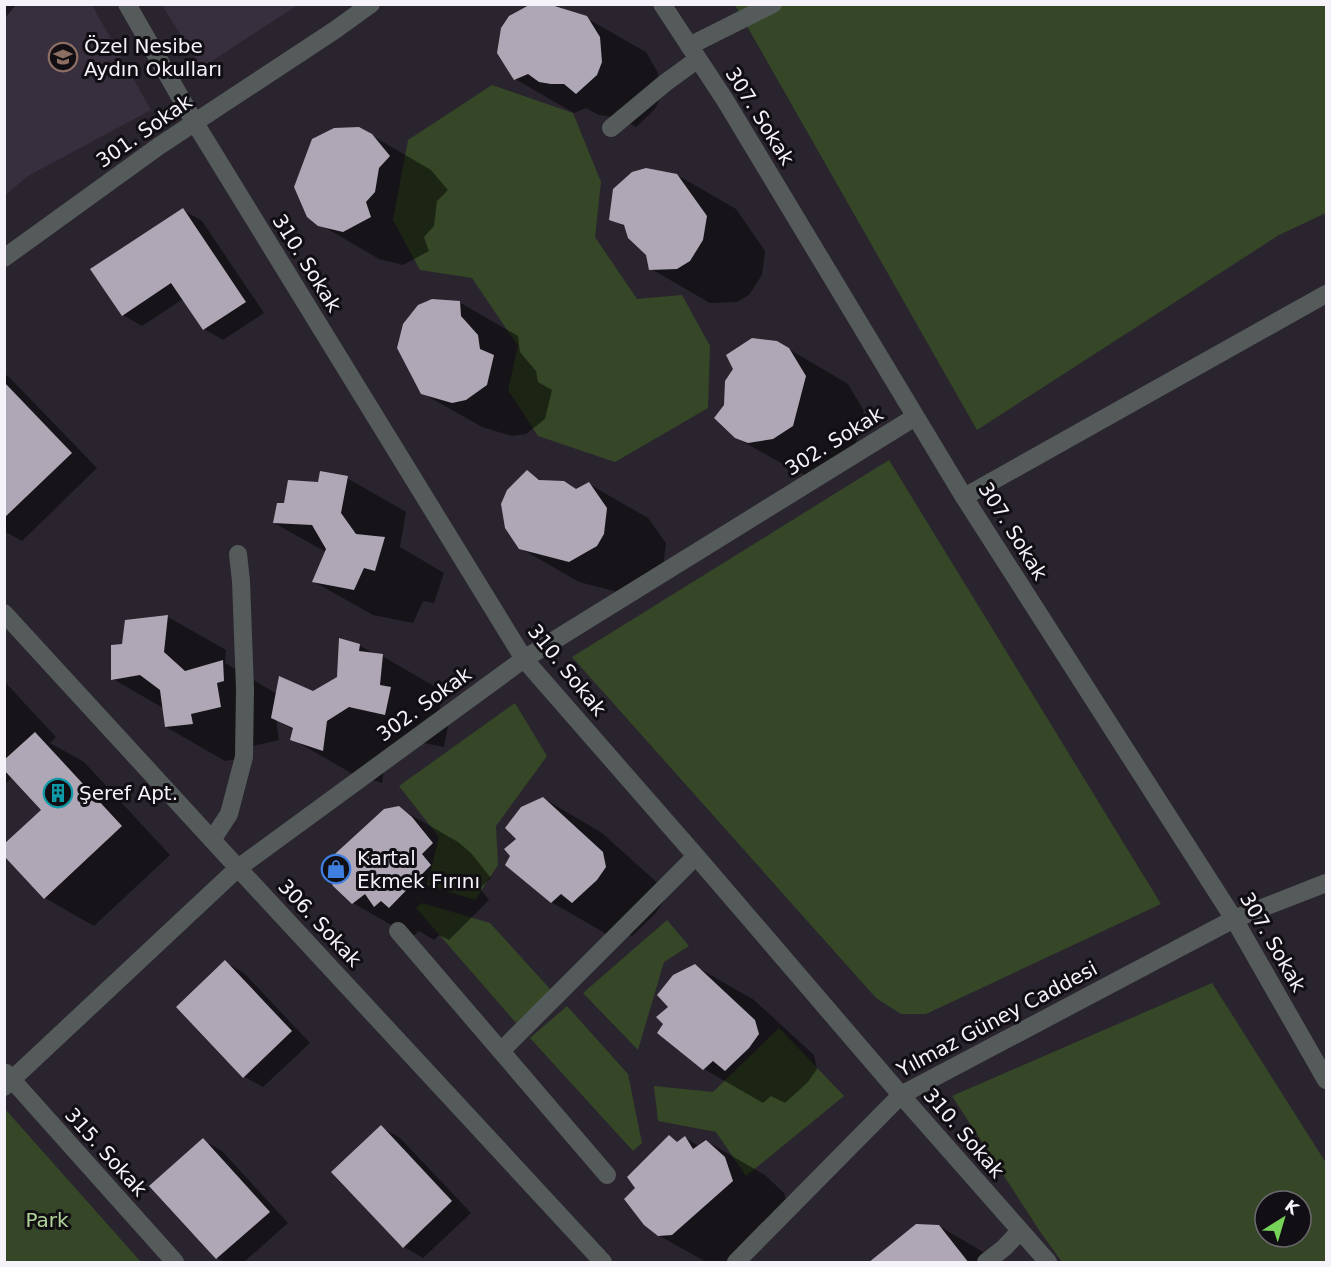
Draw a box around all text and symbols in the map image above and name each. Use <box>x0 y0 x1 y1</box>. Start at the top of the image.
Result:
place label: Özel Nesibe Aydın Okulları <box>84 34 222 81</box>
school or university icon: Özel Nesibe Aydın Okulları <box>47 41 79 73</box>
street label: 307. Sokak <box>720 63 800 170</box>
street label: 301. Sokak <box>92 89 197 173</box>
street label: 310. Sokak <box>267 210 347 317</box>
street label: 302. Sokak <box>781 401 888 481</box>
street label: 307. Sokak <box>973 478 1053 585</box>
street label: 310. Sokak <box>523 619 611 721</box>
street label: 302. Sokak <box>372 661 476 746</box>
building icon: Şeref Apt. <box>42 777 74 809</box>
place label: Şeref Apt. <box>79 781 178 805</box>
place label: Kartal Ekmek Fırını <box>357 846 480 893</box>
shop icon: Kartal Ekmek Fırını <box>320 853 352 885</box>
street label: 306. Sokak <box>273 874 367 972</box>
street label: 307. Sokak <box>1235 888 1311 996</box>
street label: Yılmaz Güney Caddesi <box>892 956 1101 1082</box>
street label: 310. Sokak <box>919 1083 1010 1183</box>
street label: 315. Sokak <box>60 1103 152 1202</box>
north arrow <box>1253 1189 1313 1249</box>
text: K <box>1281 1196 1303 1219</box>
park label: Park <box>25 1208 69 1232</box>

